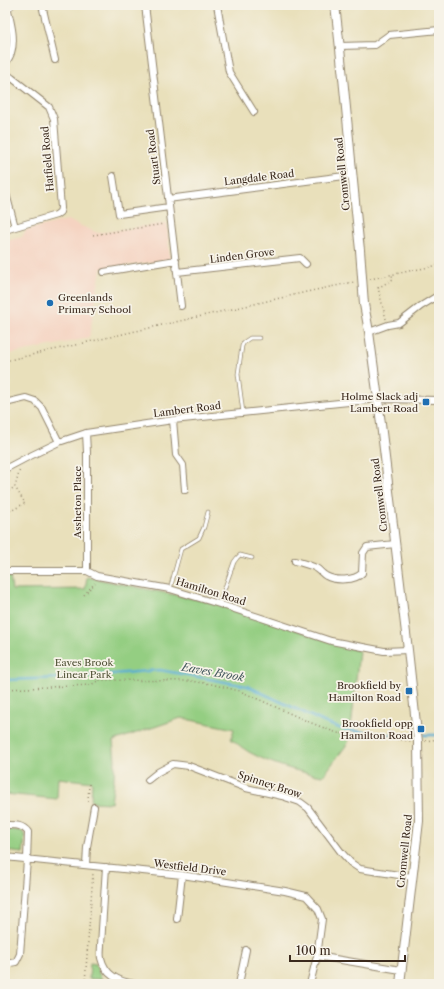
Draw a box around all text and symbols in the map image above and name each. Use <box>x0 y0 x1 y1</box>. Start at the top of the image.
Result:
street label: Hatfield Road <box>38 126 57 192</box>
street label: Stuart Road <box>144 128 163 186</box>
street label: Cromwell Road <box>332 137 353 211</box>
street label: Langdale Road <box>223 167 295 188</box>
street label: Linden Grove <box>209 245 276 266</box>
place label: Greenlands Primary School <box>58 291 131 316</box>
marker: Greenlands Primary School <box>45 298 55 308</box>
place label: Holme Slack adj Lambert Road <box>341 390 418 415</box>
marker: Holme Slack adj Lambert Road <box>421 397 431 407</box>
street label: Lambert Road <box>153 399 222 420</box>
street label: Cromwell Road <box>369 457 390 532</box>
street label: Assheton Place <box>71 465 84 539</box>
street label: Hamilton Road <box>174 575 247 608</box>
park label: Eaves Brook Linear Park <box>55 656 115 681</box>
water label: Eaves Brook <box>180 659 245 684</box>
place label: Brookfield by Hamilton Road <box>329 679 401 704</box>
marker: Brookfield by Hamilton Road <box>404 686 414 696</box>
place label: Brookfield opp Hamilton Road <box>341 717 413 742</box>
marker: Brookfield opp Hamilton Road <box>416 724 426 734</box>
street label: Spinney Brow <box>236 768 304 801</box>
street label: Cromwell Road <box>394 814 415 888</box>
street label: Westfield Drive <box>152 856 227 878</box>
scale bar <box>290 937 405 963</box>
text: 100 m <box>296 943 331 958</box>

